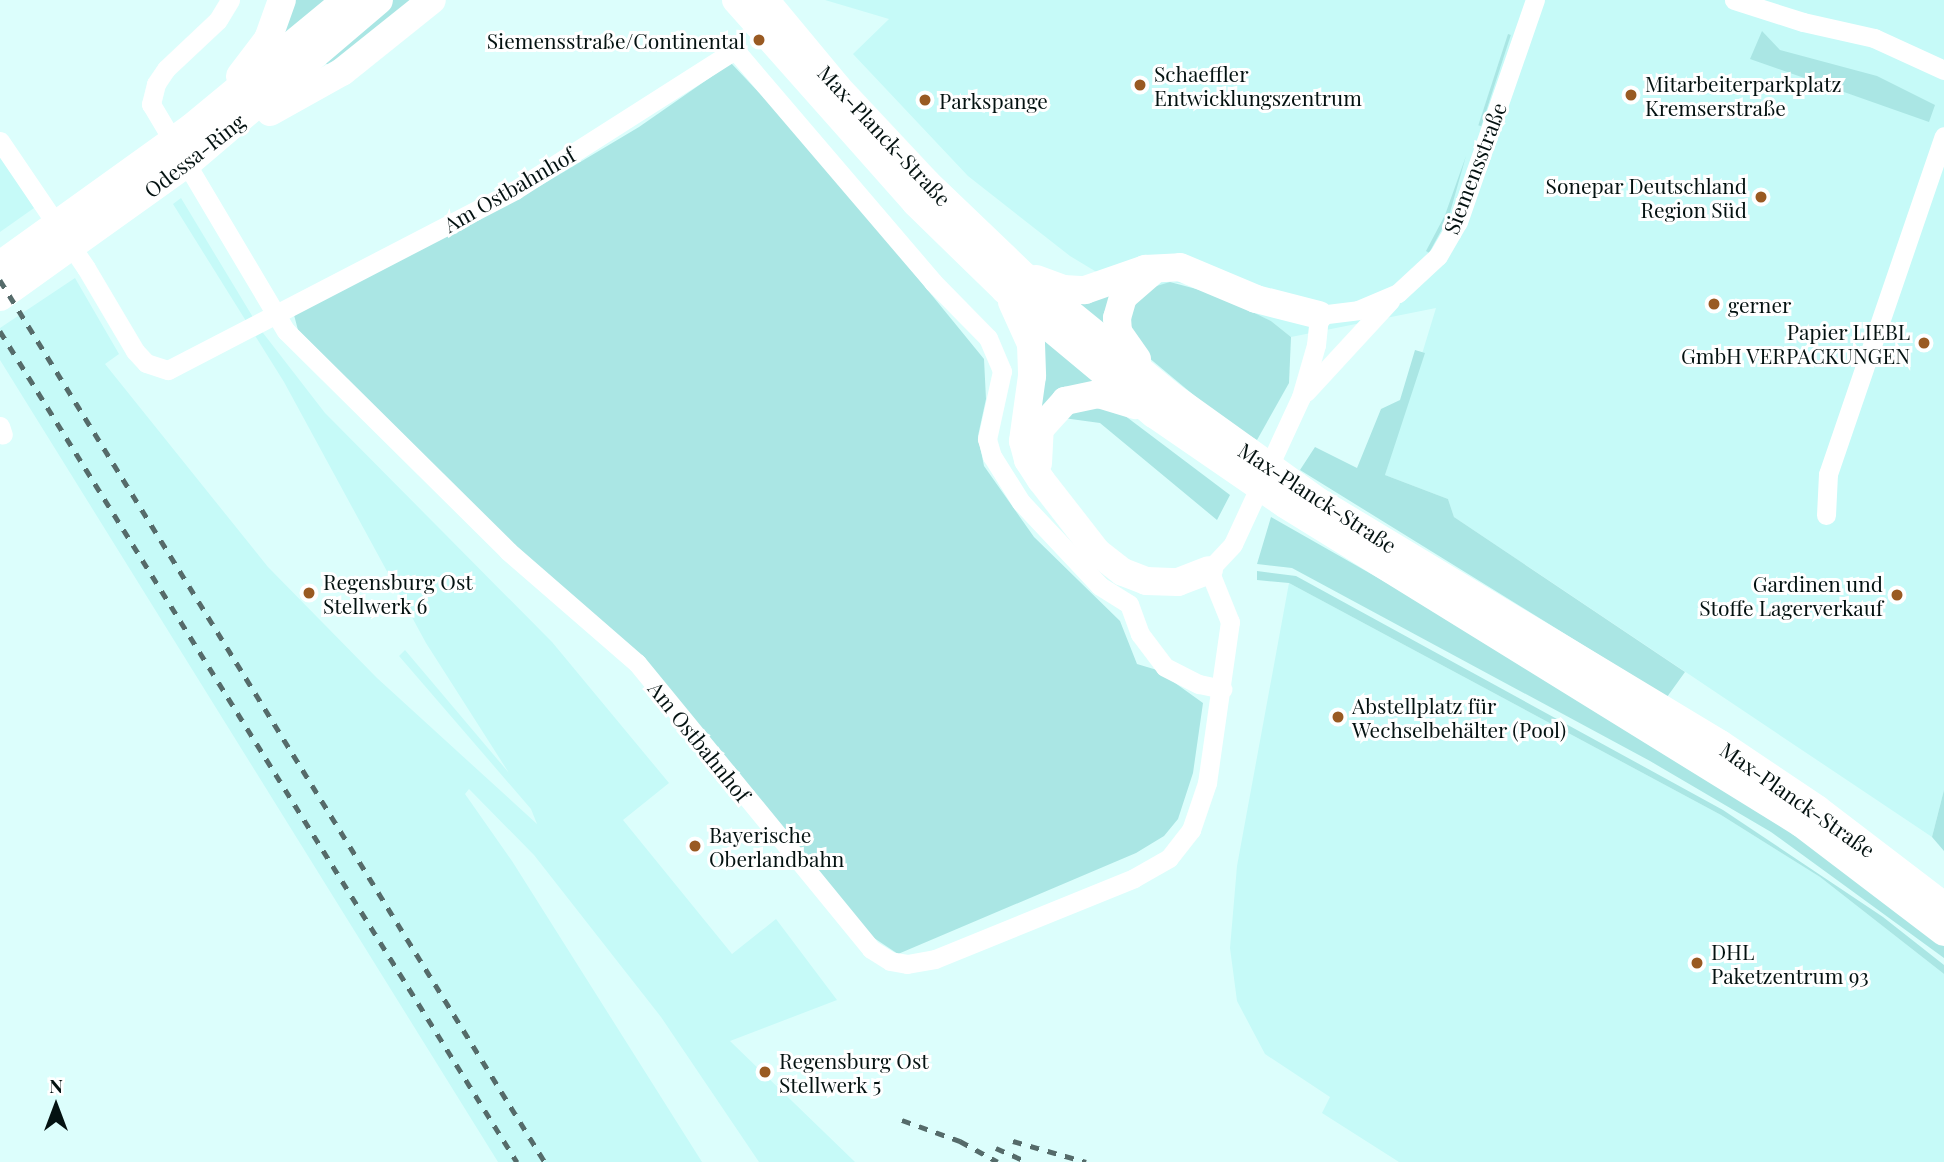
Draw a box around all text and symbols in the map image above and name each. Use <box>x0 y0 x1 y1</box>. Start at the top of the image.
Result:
place label: Siemensstraße/Continental <box>487 27 745 53</box>
marker: Siemensstraße/Continental <box>751 32 767 48</box>
street label: Max-Planck-Straße <box>813 59 957 211</box>
place label: Schaeffler Entwicklungszentrum <box>1154 60 1362 110</box>
place label: Mitarbeiterparkplatz Kremserstraße <box>1645 70 1841 120</box>
marker: Schaeffler Entwicklungszentrum <box>1132 77 1148 93</box>
place label: Parkspange <box>939 87 1048 113</box>
marker: Mitarbeiterparkplatz Kremserstraße <box>1623 87 1639 103</box>
marker: Parkspange <box>917 92 933 108</box>
street label: Siemensstraße <box>1437 99 1511 237</box>
street label: Odessa-Ring <box>139 108 249 202</box>
street label: Am Ostbahnhof <box>439 141 579 237</box>
place label: Sonepar Deutschland Region Süd <box>1545 172 1747 222</box>
marker: Sonepar Deutschland Region Süd <box>1753 189 1769 205</box>
place label: gerner <box>1728 291 1791 317</box>
marker: gerner <box>1706 296 1722 312</box>
place label: Papier LIEBL GmbH VERPACKUNGEN <box>1680 318 1910 368</box>
marker: Papier LIEBL GmbH VERPACKUNGEN <box>1916 335 1932 351</box>
street label: Max-Planck-Straße <box>1234 437 1402 557</box>
place label: Regensburg Ost Stellwerk 6 <box>323 568 473 618</box>
place label: Gardinen und Stoffe Lagerverkauf <box>1699 570 1883 620</box>
marker: Regensburg Ost Stellwerk 6 <box>301 585 317 601</box>
marker: Gardinen und Stoffe Lagerverkauf <box>1889 587 1905 603</box>
street label: Am Ostbahnhof <box>644 676 756 806</box>
place label: Abstellplatz für Wechselbehälter (Pool) <box>1352 692 1567 742</box>
marker: Abstellplatz für Wechselbehälter (Pool) <box>1330 709 1346 725</box>
street label: Max-Planck-Straße <box>1716 736 1880 862</box>
place label: Bayerische Oberlandbahn <box>709 821 844 871</box>
marker: Bayerische Oberlandbahn <box>687 838 703 854</box>
place label: DHL Paketzentrum 93 <box>1711 938 1869 988</box>
marker: DHL Paketzentrum 93 <box>1689 955 1705 971</box>
place label: Regensburg Ost Stellwerk 5 <box>779 1047 929 1097</box>
marker: Regensburg Ost Stellwerk 5 <box>757 1064 773 1080</box>
north arrow <box>21 1071 91 1141</box>
text: N <box>49 1072 63 1098</box>

